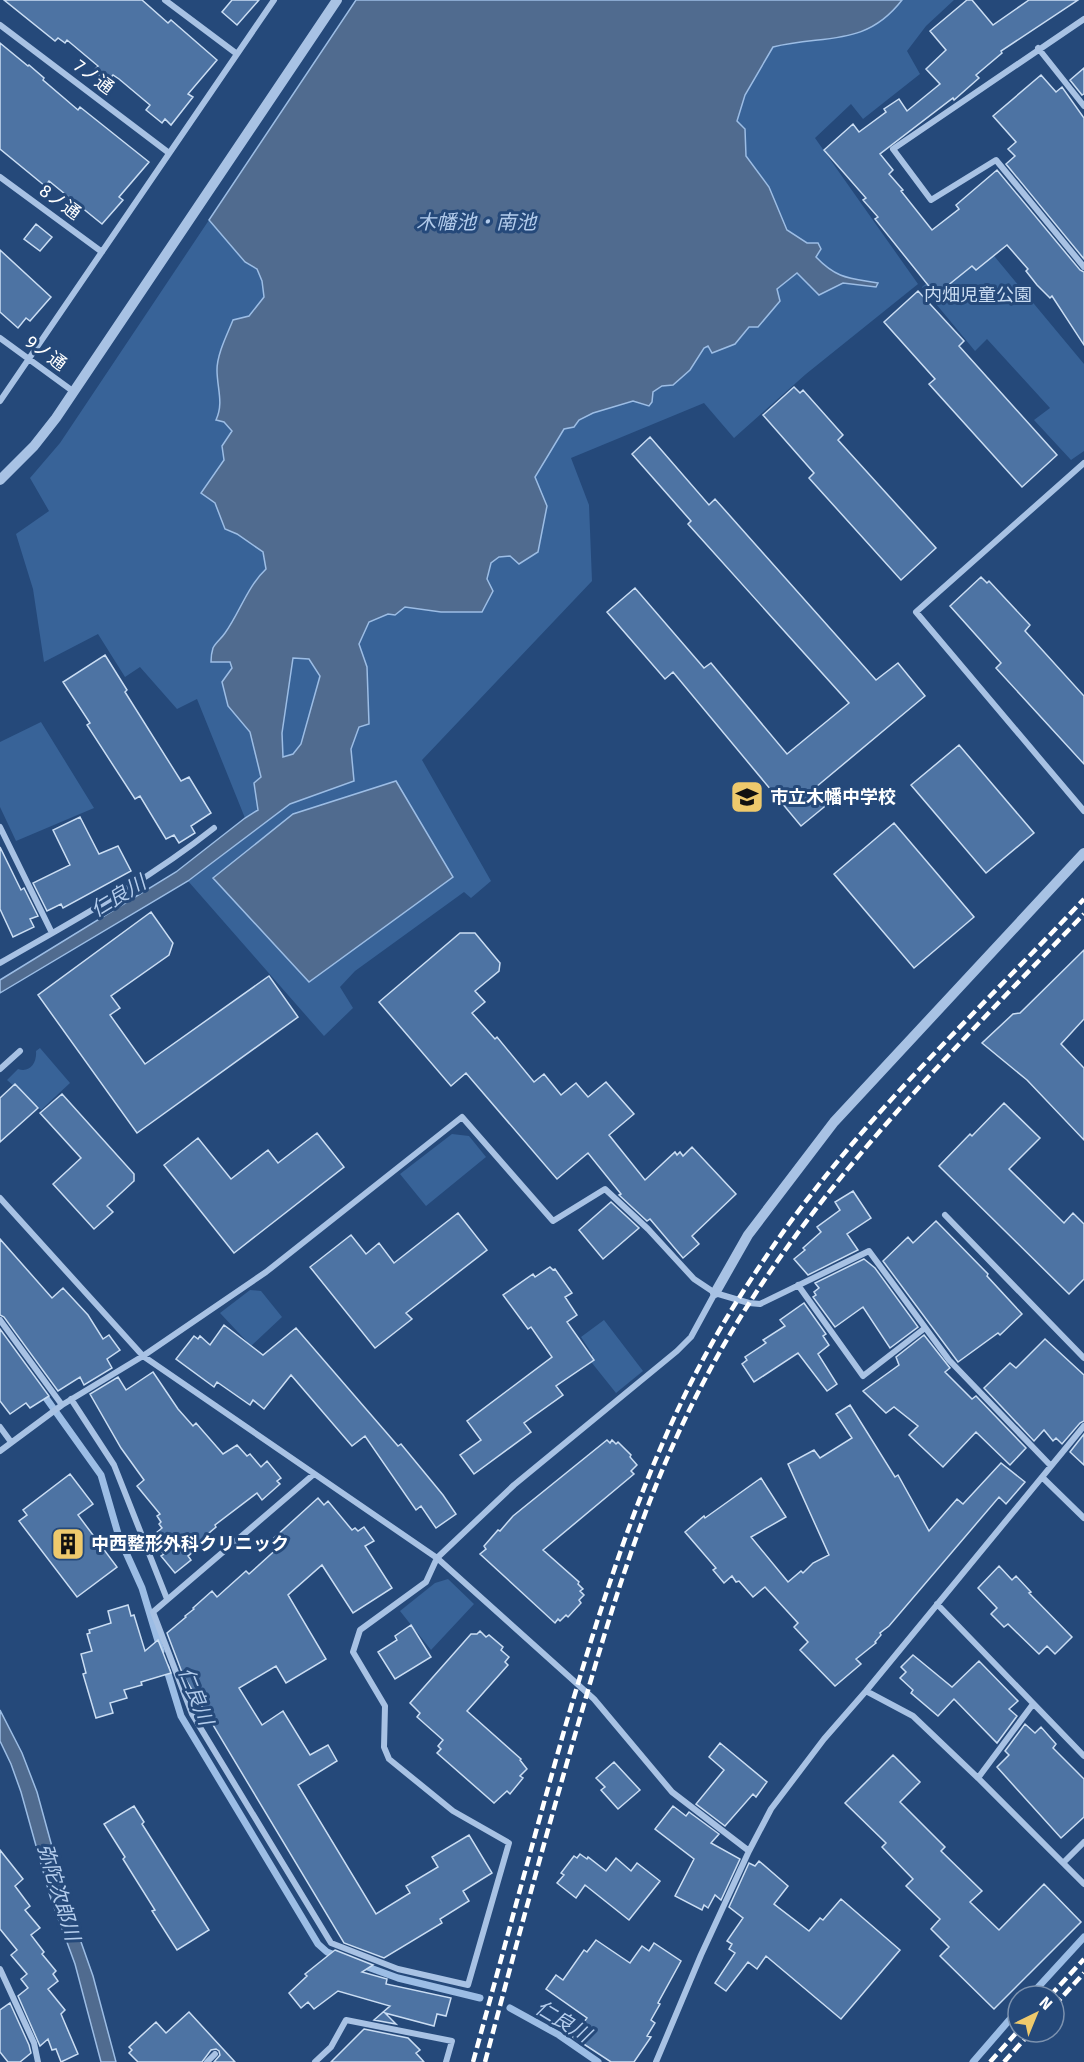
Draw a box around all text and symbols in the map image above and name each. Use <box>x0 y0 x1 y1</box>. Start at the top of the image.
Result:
street label: 7ノ通 <box>70 55 118 99</box>
street label: 8ノ通 <box>35 180 85 224</box>
water label: 木幡池・南池 <box>416 210 538 234</box>
park label: 内畑児童公園 <box>924 284 1032 306</box>
street label: 9ノ通 <box>21 331 71 375</box>
school or university icon: 市立木幡中学校 <box>729 779 765 815</box>
place label: 市立木幡中学校 <box>770 786 896 808</box>
water label: 仁良川 <box>86 869 152 922</box>
building icon: 中西整形外科クリニック <box>50 1526 86 1562</box>
place label: 中西整形外科クリニック <box>91 1533 289 1555</box>
water label: 仁良川 <box>174 1664 219 1730</box>
water label: 弥陀次郎川 <box>33 1841 86 1945</box>
north arrow <box>1006 1984 1066 2044</box>
text: N <box>1036 1993 1056 2014</box>
water label: 仁良川 <box>531 1995 597 2048</box>

